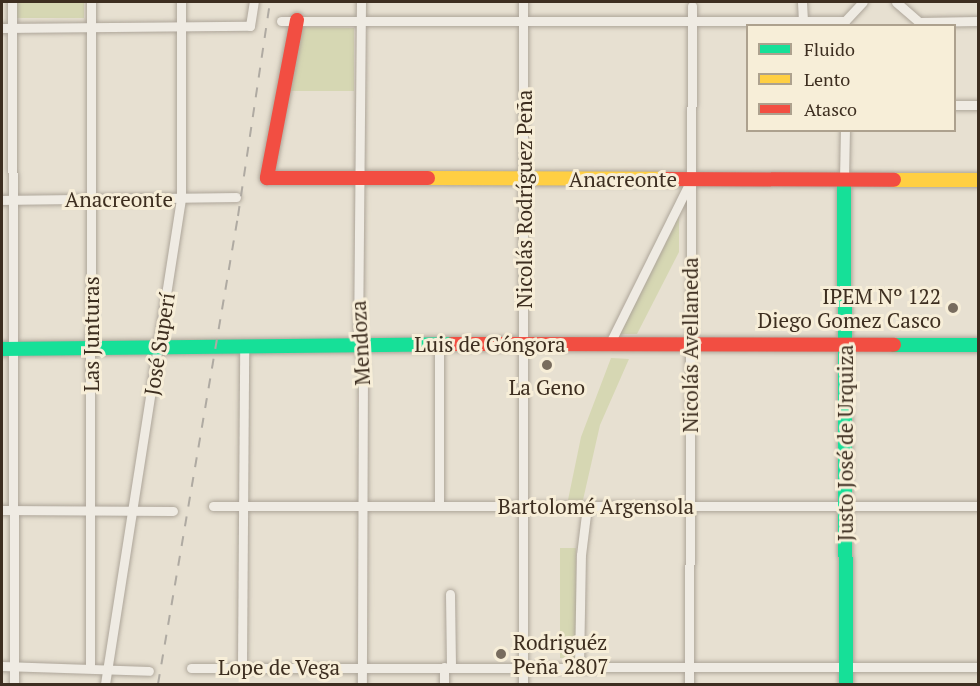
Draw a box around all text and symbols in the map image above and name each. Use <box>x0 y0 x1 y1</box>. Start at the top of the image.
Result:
legend <box>746 24 956 132</box>
text: Fluido <box>804 37 855 61</box>
text: Lento <box>804 67 850 91</box>
street label: Nicolás Rodríguez Peña <box>511 90 537 308</box>
text: Atasco <box>804 97 857 121</box>
street label: Anacreonte <box>569 166 677 192</box>
street label: Anacreonte <box>65 186 173 212</box>
street label: Nicolás Avellaneda <box>677 257 703 433</box>
street label: Las Junturas <box>78 276 104 392</box>
place label: IPEM Nº 122 Diego Gomez Casco <box>757 283 941 333</box>
street label: José Superí <box>138 291 180 397</box>
street label: Mendoza <box>345 300 375 386</box>
marker: IPEM Nº 122 Diego Gomez Casco <box>946 301 960 315</box>
street label: Luis de Góngora <box>414 331 566 357</box>
street label: Justo José de Urquiza <box>832 345 858 541</box>
marker: La Geno <box>540 358 554 372</box>
place label: La Geno <box>509 374 585 400</box>
street label: Bartolomé Argensola <box>498 493 694 519</box>
place label: Rodriguéz Peña 2807 <box>513 629 608 679</box>
marker: Rodriguéz Peña 2807 <box>494 647 508 661</box>
street label: Lope de Vega <box>218 654 340 680</box>

